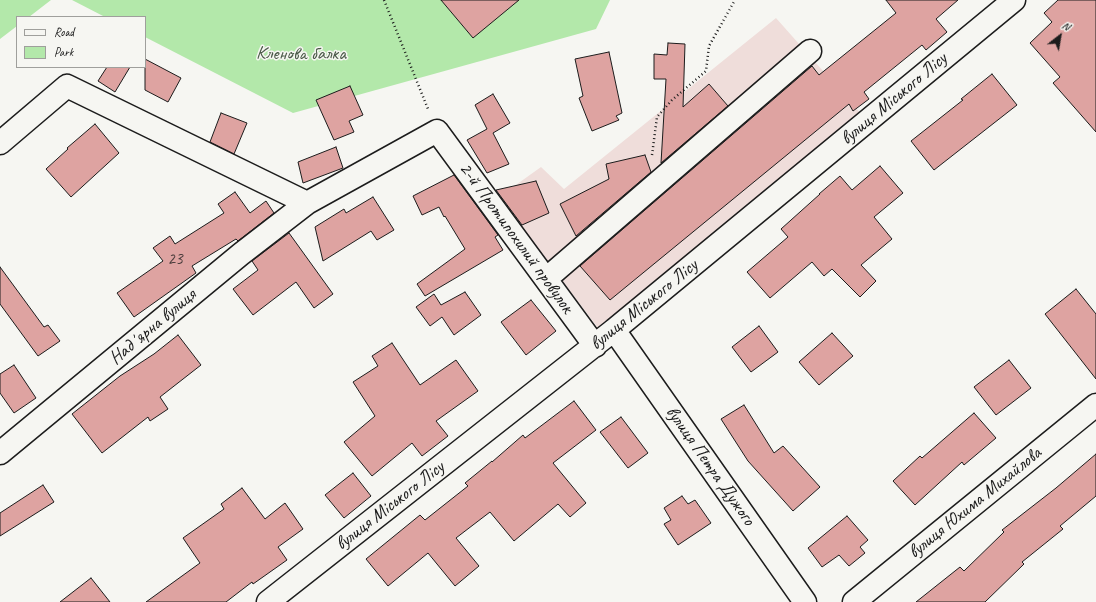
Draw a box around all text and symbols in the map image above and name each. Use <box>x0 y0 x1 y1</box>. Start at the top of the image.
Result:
legend <box>16 16 146 68</box>
north arrow <box>1040 16 1080 56</box>
text: N <box>1060 18 1073 33</box>
text: Road <box>54 24 74 40</box>
park label: Кленова балка <box>256 43 346 65</box>
text: Park <box>54 44 73 60</box>
street label: вулиця Міського Лісу <box>836 48 952 150</box>
street label: 2-й Протипохилий провулок <box>454 158 578 318</box>
house number: 23 <box>167 250 183 270</box>
street label: вулиця Міського Лісу <box>585 255 703 355</box>
street label: Надʼярна вулиця <box>105 284 201 370</box>
street label: вулиця Петра Дужого <box>660 402 760 530</box>
street label: вулиця Юхима Михайлова <box>904 442 1046 564</box>
street label: вулиця Міського Лісу <box>331 456 449 556</box>

